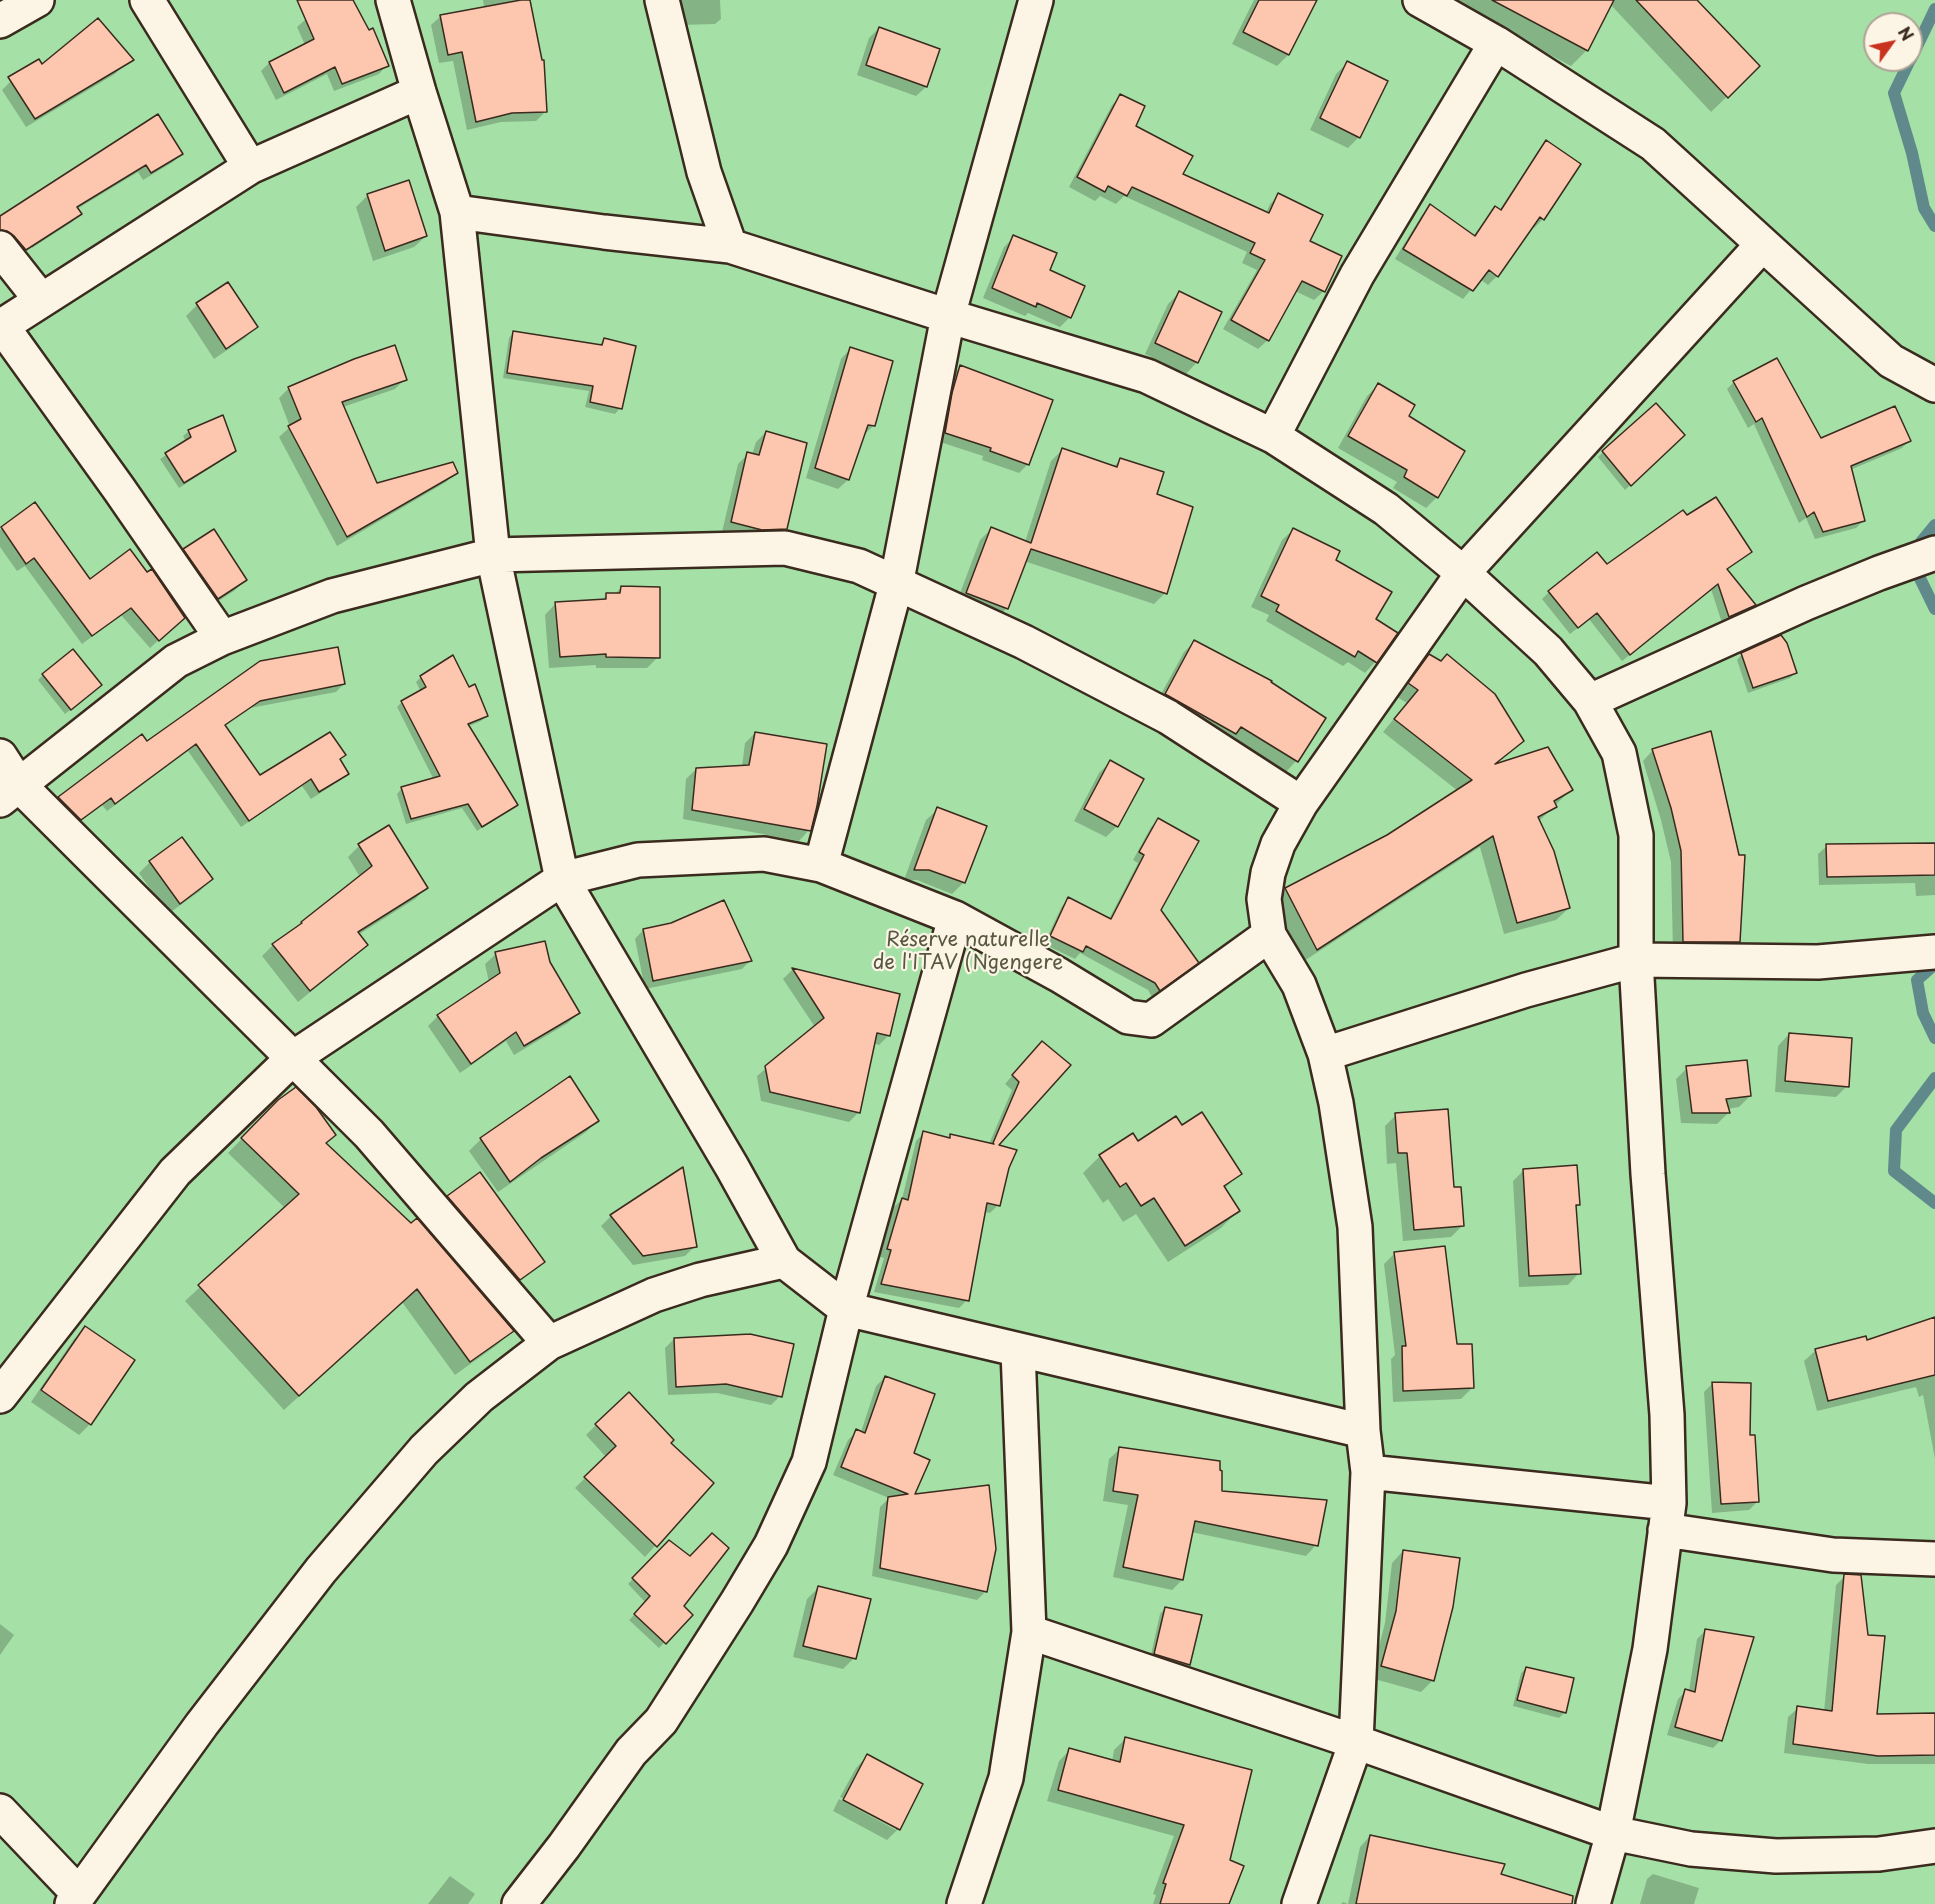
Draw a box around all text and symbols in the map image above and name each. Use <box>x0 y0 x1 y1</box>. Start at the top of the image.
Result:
north arrow <box>1863 12 1923 72</box>
text: N <box>1893 21 1920 45</box>
park label: Réserve naturelle de l'ITAV (Ngengere <box>873 928 1063 975</box>

